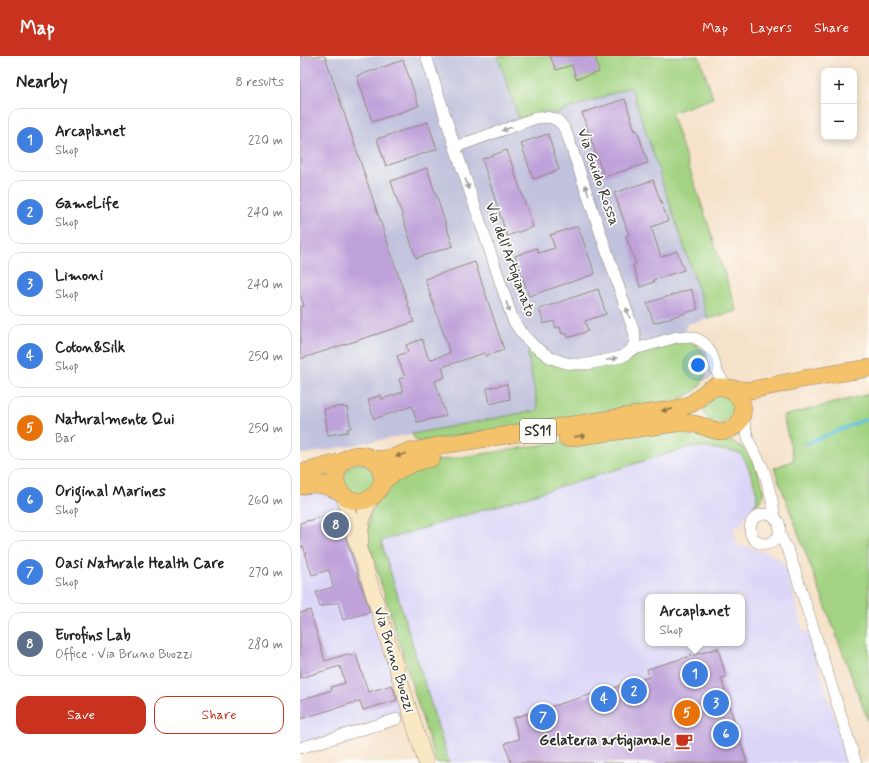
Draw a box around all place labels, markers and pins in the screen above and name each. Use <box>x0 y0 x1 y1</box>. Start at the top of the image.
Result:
pin: 8 <box>323 510 349 540</box>
pin: 1 <box>682 659 708 689</box>
pin: 2 <box>621 676 647 706</box>
pin: 4 <box>591 684 617 714</box>
pin: 3 <box>703 688 729 718</box>
pin: 5 <box>674 698 700 728</box>
pin: 7 <box>530 702 556 732</box>
pin: 6 <box>713 719 739 749</box>
place label: Gelateria artigianale <box>539 731 672 752</box>
cafe icon: Gelateria artigianale <box>674 731 694 751</box>

